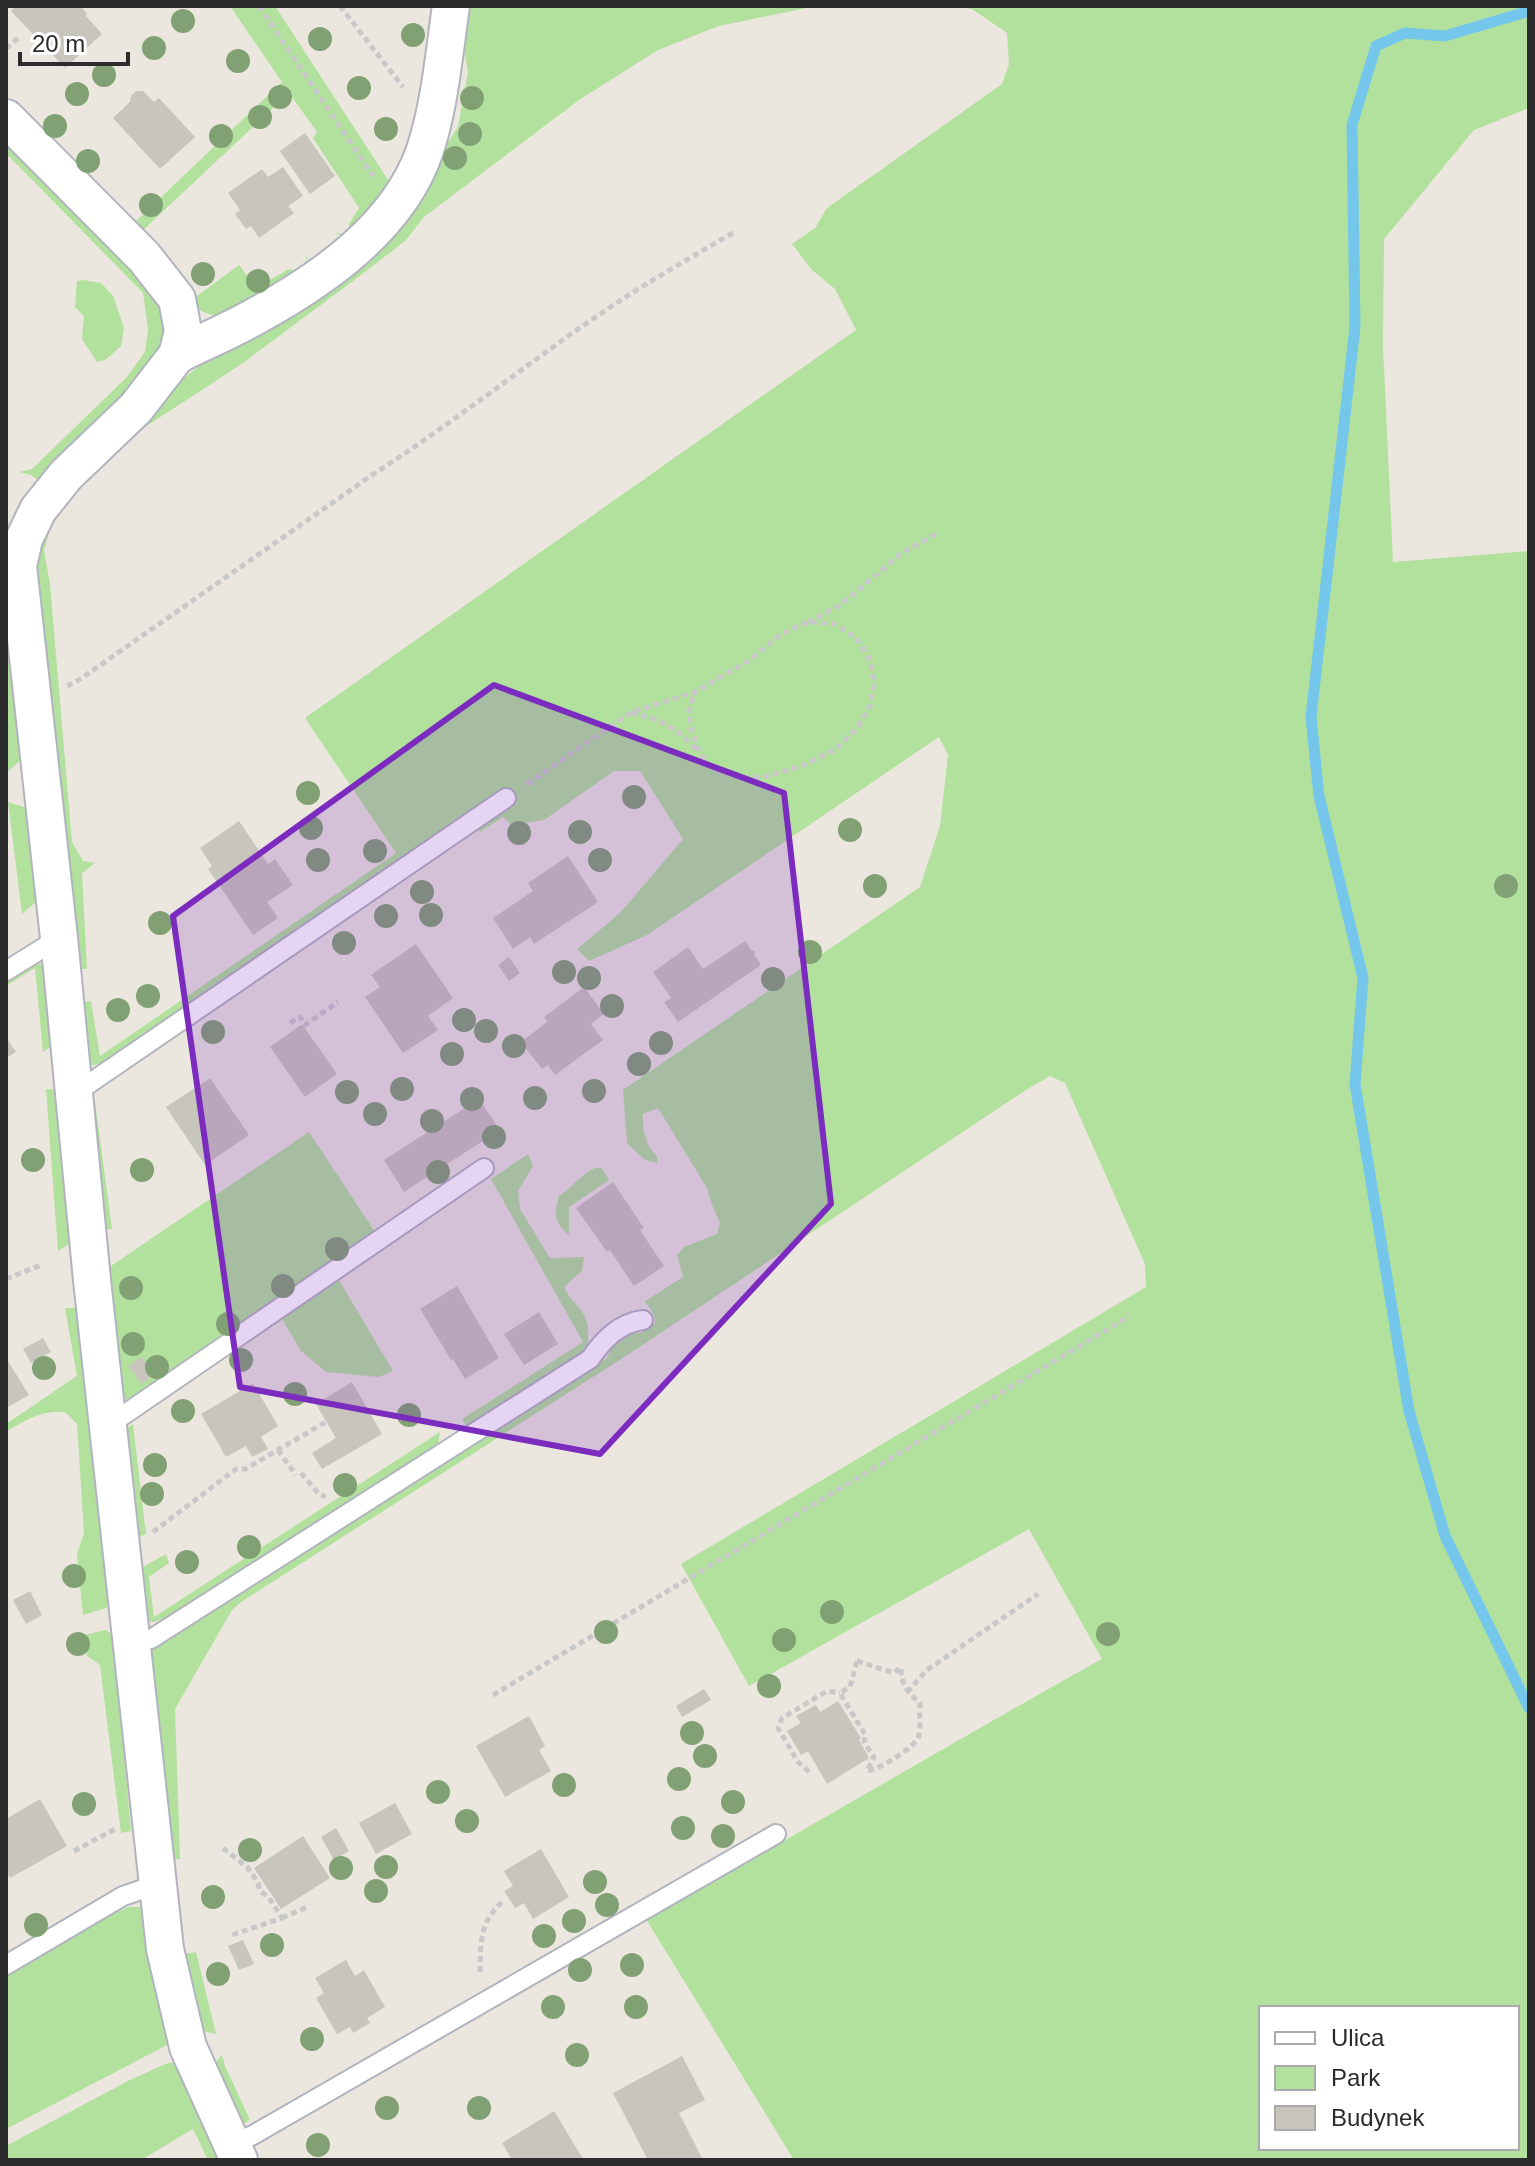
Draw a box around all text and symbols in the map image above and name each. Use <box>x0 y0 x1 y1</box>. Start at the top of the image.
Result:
scale bar <box>20 16 128 66</box>
text: 20 m <box>32 30 85 57</box>
legend <box>1259 2006 1519 2150</box>
text: Ulica <box>1331 2024 1385 2051</box>
text: Park <box>1331 2064 1381 2091</box>
text: Budynek <box>1331 2104 1425 2131</box>

